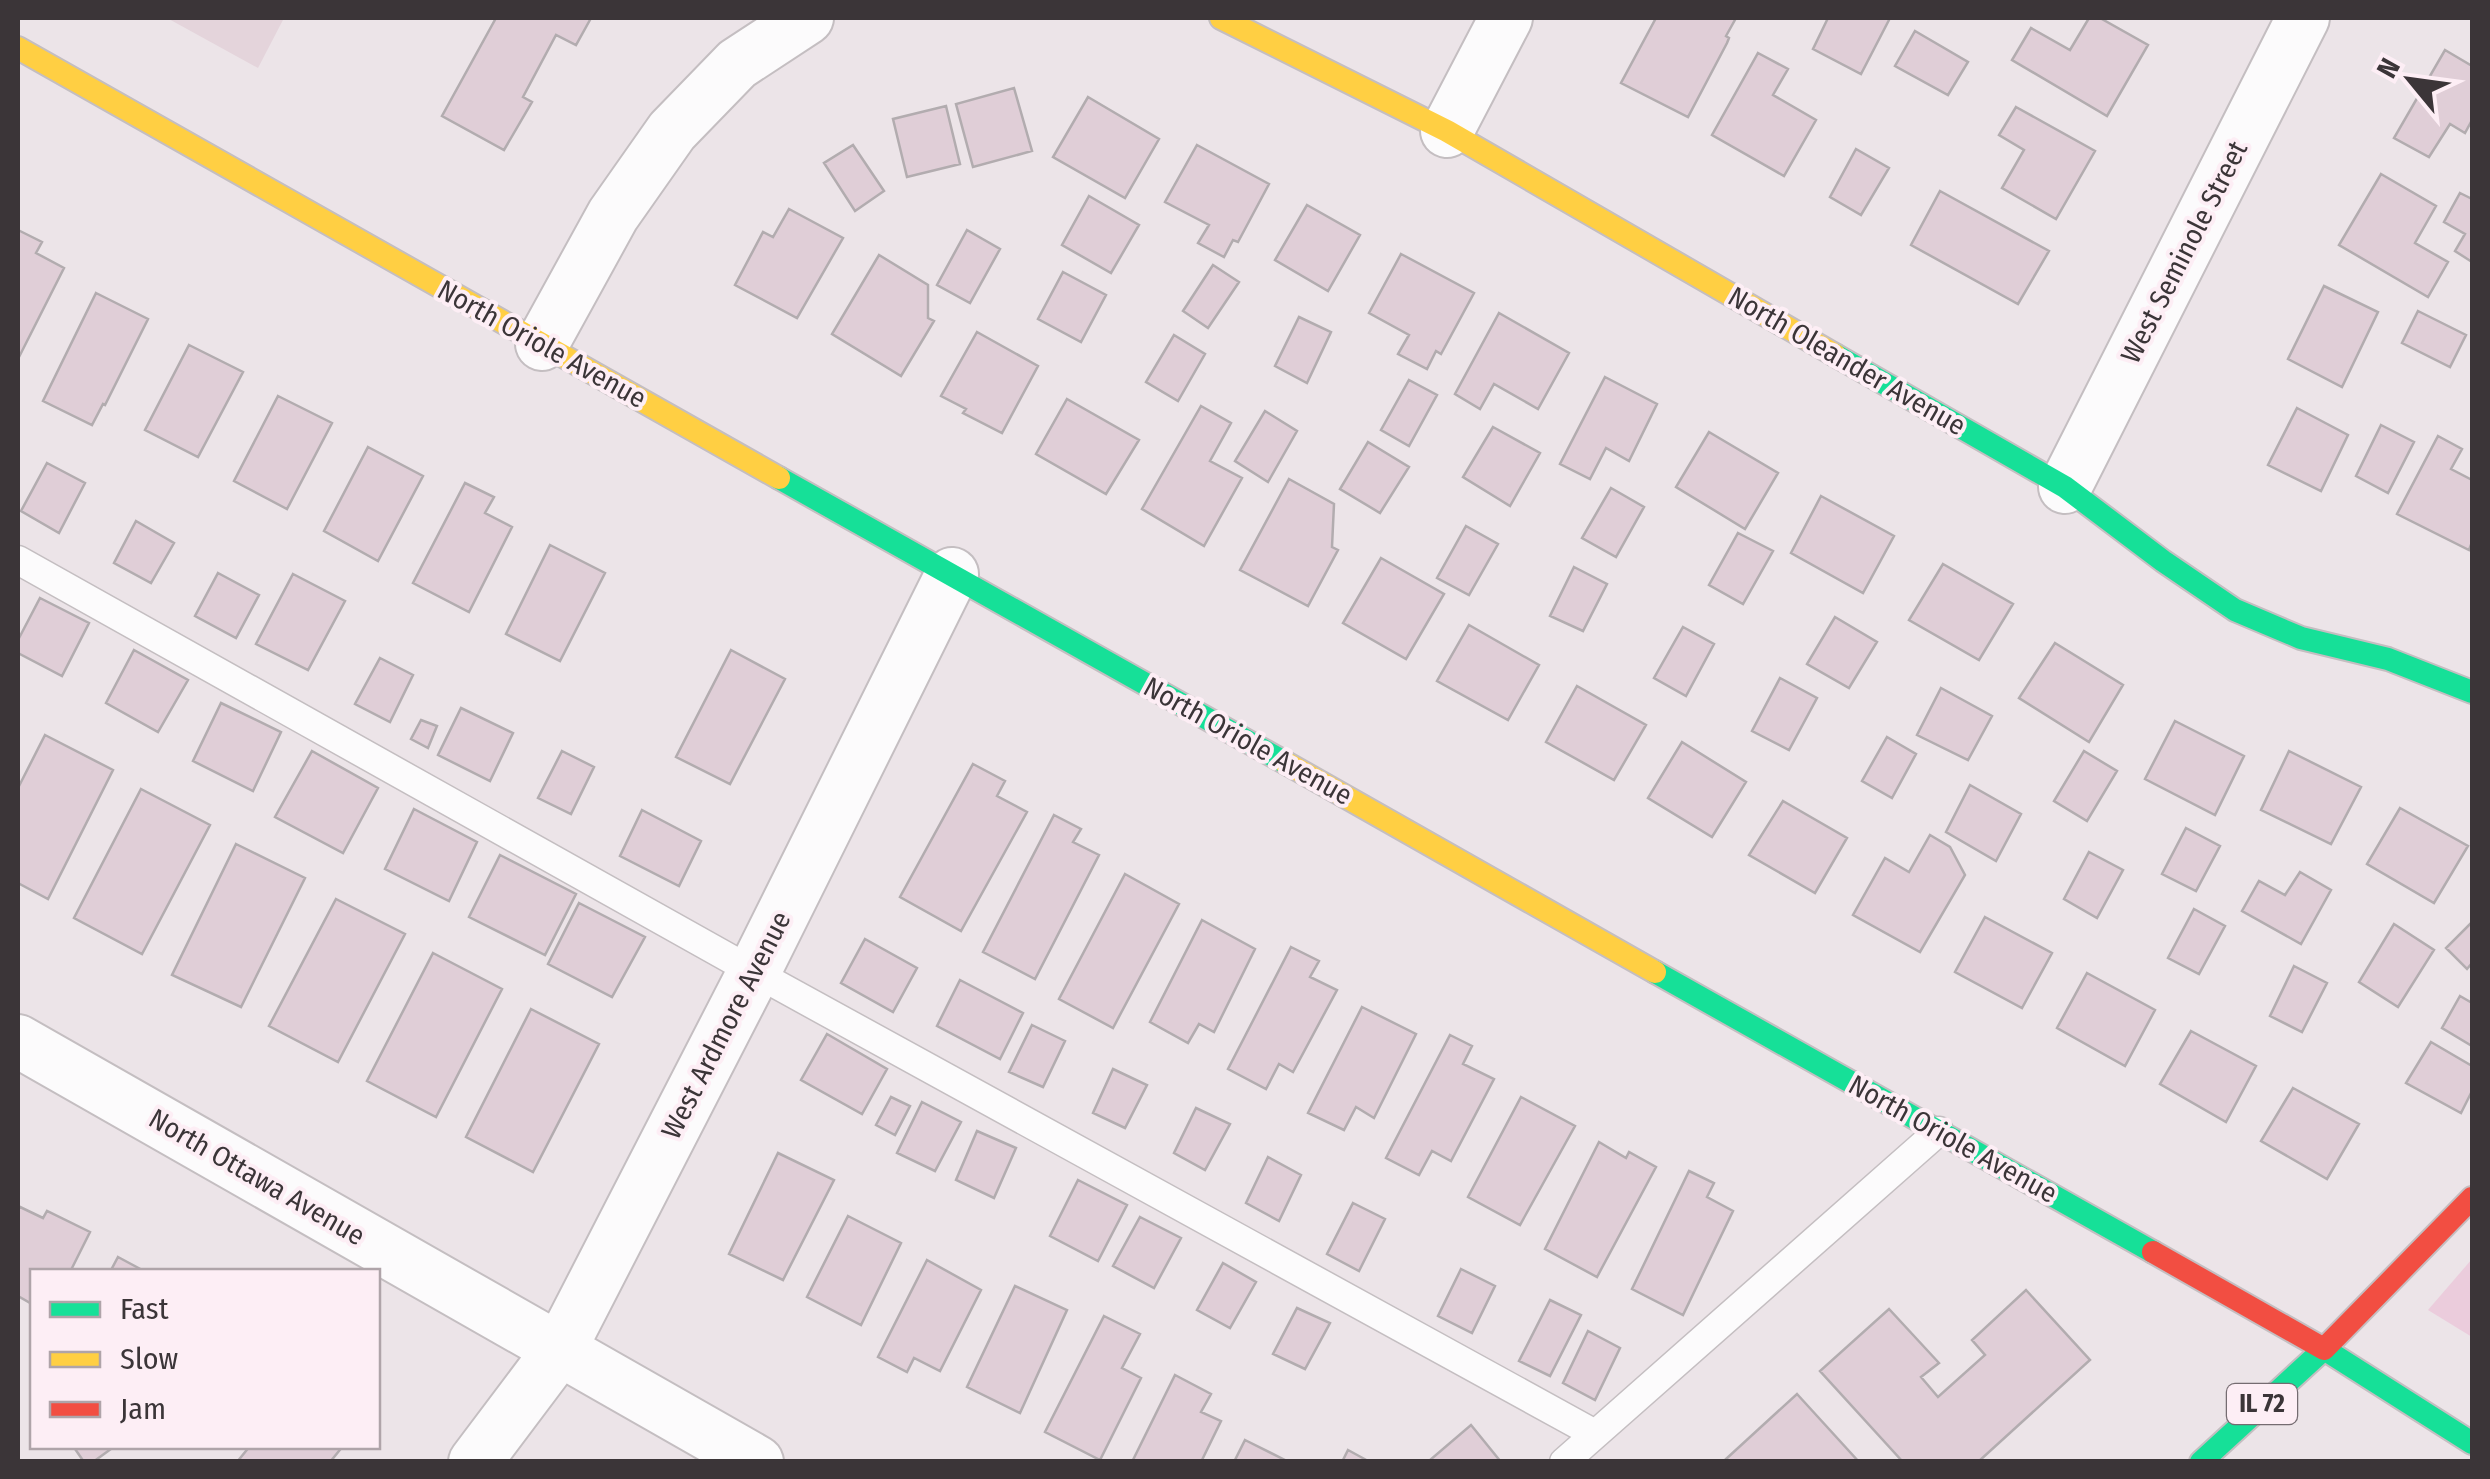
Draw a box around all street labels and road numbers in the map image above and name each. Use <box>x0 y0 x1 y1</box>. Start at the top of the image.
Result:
street label: West Seminole Street <box>2114 135 2255 368</box>
street label: North Oriole Avenue <box>432 273 652 415</box>
street label: North Oleander Avenue <box>1723 280 1971 442</box>
street label: North Oriole Avenue <box>1138 670 1358 812</box>
street label: West Ardmore Avenue <box>654 906 798 1144</box>
street label: North Oriole Avenue <box>1843 1068 2063 1210</box>
street label: North Ottawa Avenue <box>143 1102 371 1252</box>
road number: IL 72 <box>2227 1384 2297 1424</box>

